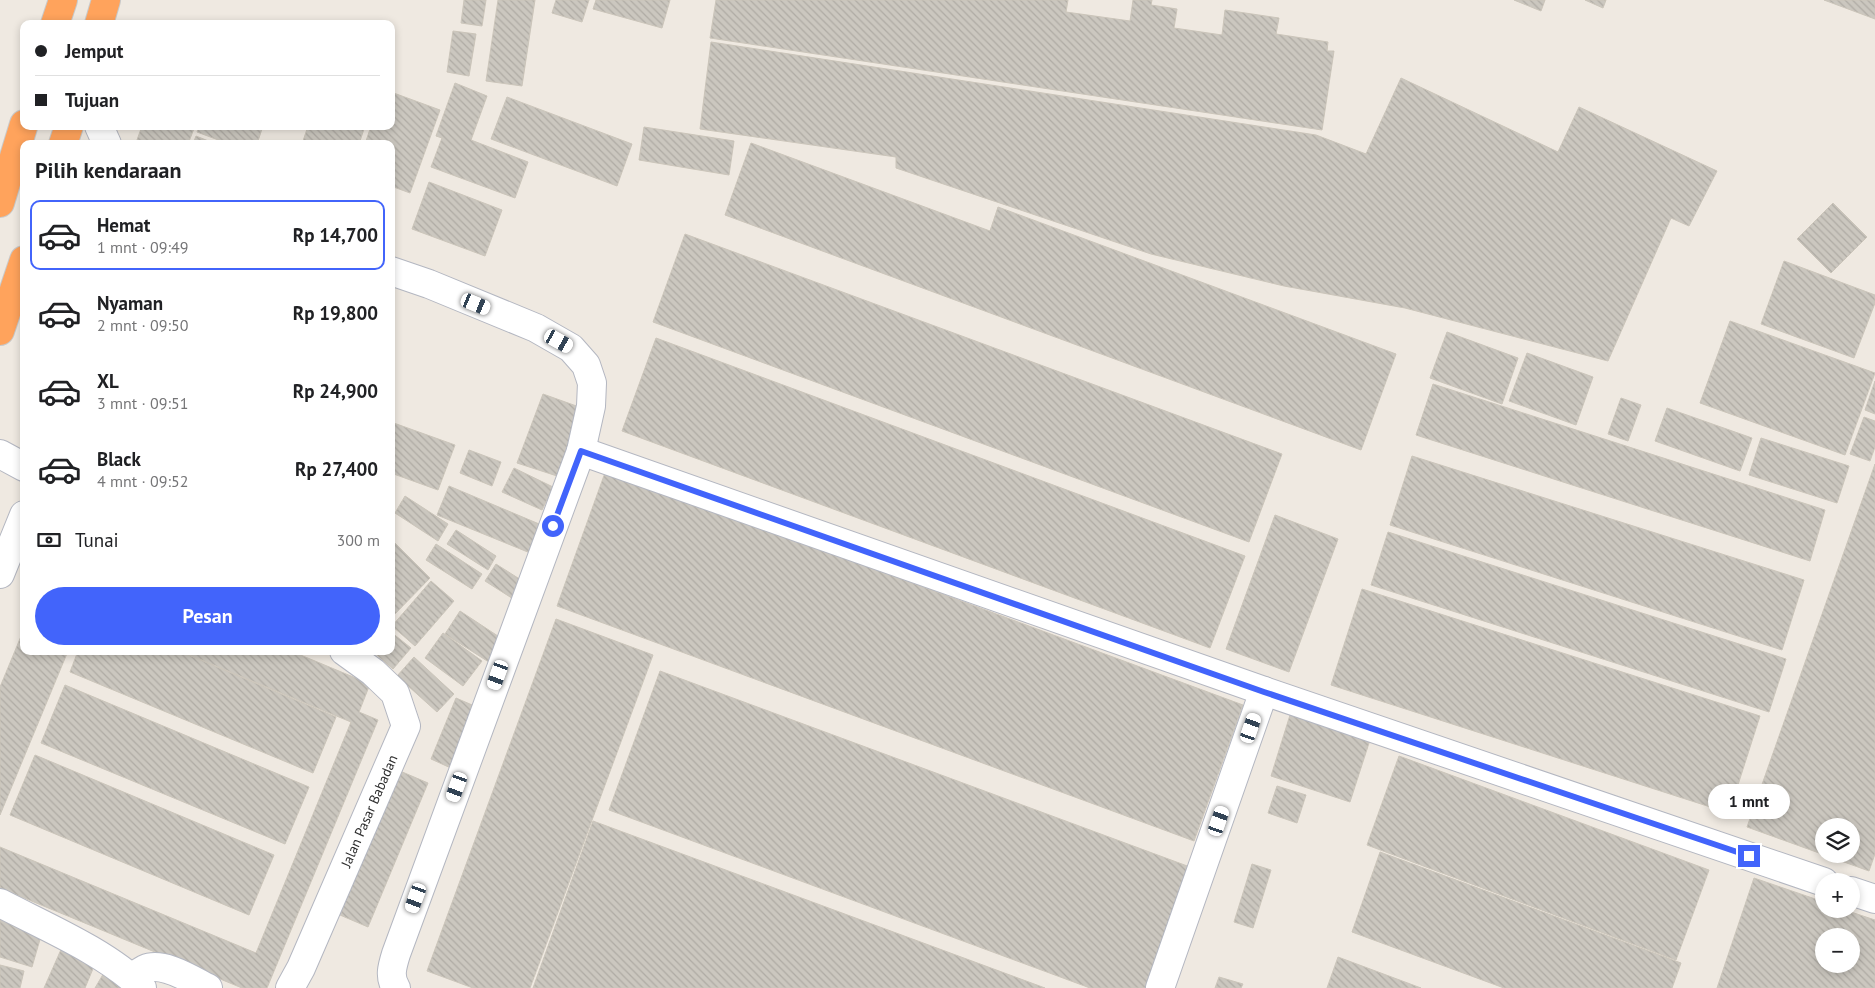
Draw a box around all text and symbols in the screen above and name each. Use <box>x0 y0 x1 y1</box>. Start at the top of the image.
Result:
text: Jemput <box>65 39 123 63</box>
text: Tujuan <box>65 88 119 112</box>
text: Pilih kendaraan <box>35 156 181 184</box>
icon: car <box>37 213 82 258</box>
text: Hemat <box>97 213 150 237</box>
text: Rp 14,700 <box>293 223 378 247</box>
text: 1 mnt · 09:49 <box>97 237 188 257</box>
icon: car <box>37 291 82 336</box>
text: Nyaman <box>97 291 163 315</box>
car <box>459 291 492 317</box>
text: Rp 19,800 <box>293 301 378 325</box>
text: 2 mnt · 09:50 <box>97 315 188 335</box>
car <box>542 327 575 355</box>
icon: car <box>37 369 82 414</box>
text: XL <box>97 369 119 393</box>
text: Rp 24,900 <box>293 379 378 403</box>
text: 3 mnt · 09:51 <box>97 393 188 413</box>
icon: car <box>37 447 82 492</box>
text: Black <box>97 447 141 471</box>
text: Rp 27,400 <box>295 457 378 481</box>
text: 4 mnt · 09:52 <box>97 471 188 491</box>
route start <box>542 515 564 537</box>
icon: cash <box>35 526 63 554</box>
text: Tunai <box>75 528 119 552</box>
text: 300 m <box>337 530 380 550</box>
button: Pesan <box>35 587 380 645</box>
car <box>485 658 510 692</box>
car <box>1239 711 1262 745</box>
street label: Jalan Pasar Babadan <box>336 752 401 871</box>
car <box>444 770 469 804</box>
callout: 1 mnt <box>1708 784 1790 818</box>
text: 1 mnt <box>1729 791 1769 811</box>
car <box>1207 804 1230 838</box>
map controls <box>1815 818 1860 973</box>
button: layers <box>1815 818 1860 863</box>
route end <box>1738 845 1760 867</box>
button: + <box>1815 873 1860 918</box>
car <box>403 881 428 915</box>
button: − <box>1815 928 1860 973</box>

